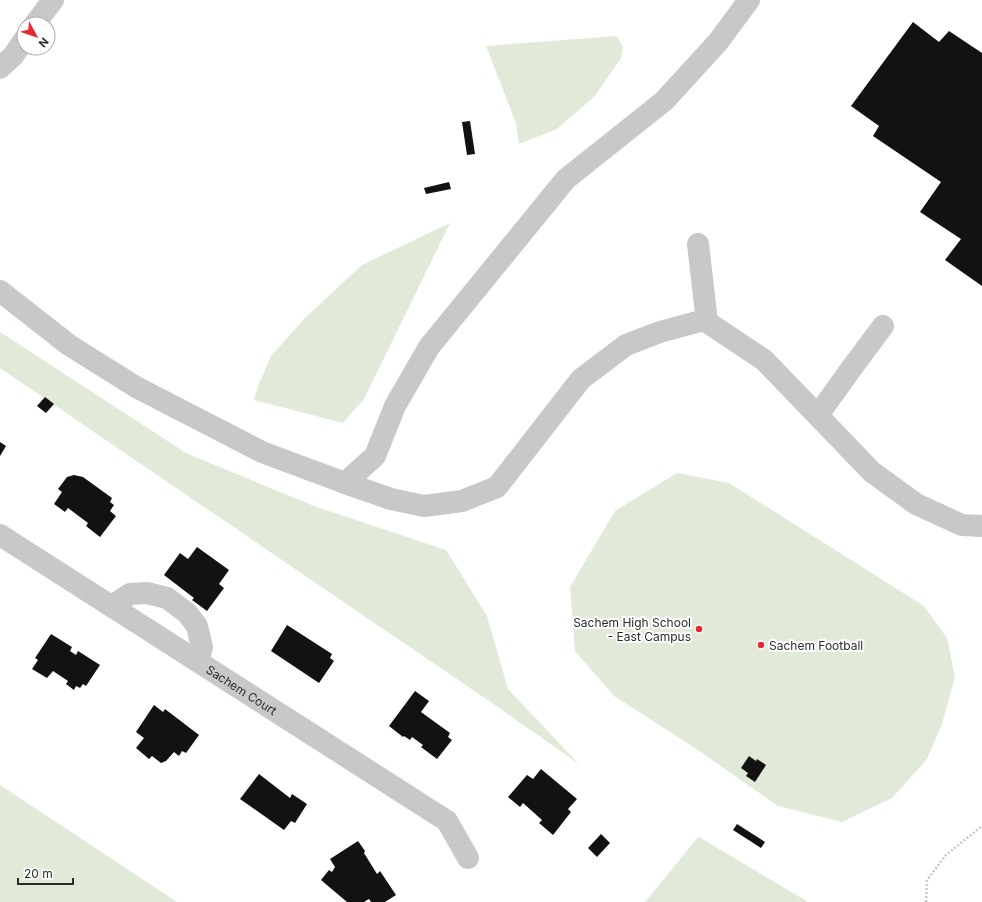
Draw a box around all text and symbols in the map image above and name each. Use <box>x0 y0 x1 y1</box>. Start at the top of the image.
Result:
north arrow <box>16 16 56 56</box>
text: N <box>36 35 52 50</box>
place label: Sachem High School - East Campus <box>573 615 691 644</box>
marker: Sachem High School - East Campus <box>694 624 704 634</box>
place label: Sachem Football <box>769 638 863 653</box>
marker: Sachem Football <box>756 640 766 650</box>
street label: Sachem Court <box>204 662 280 718</box>
scale bar <box>18 860 73 886</box>
text: 20 m <box>24 866 53 881</box>

